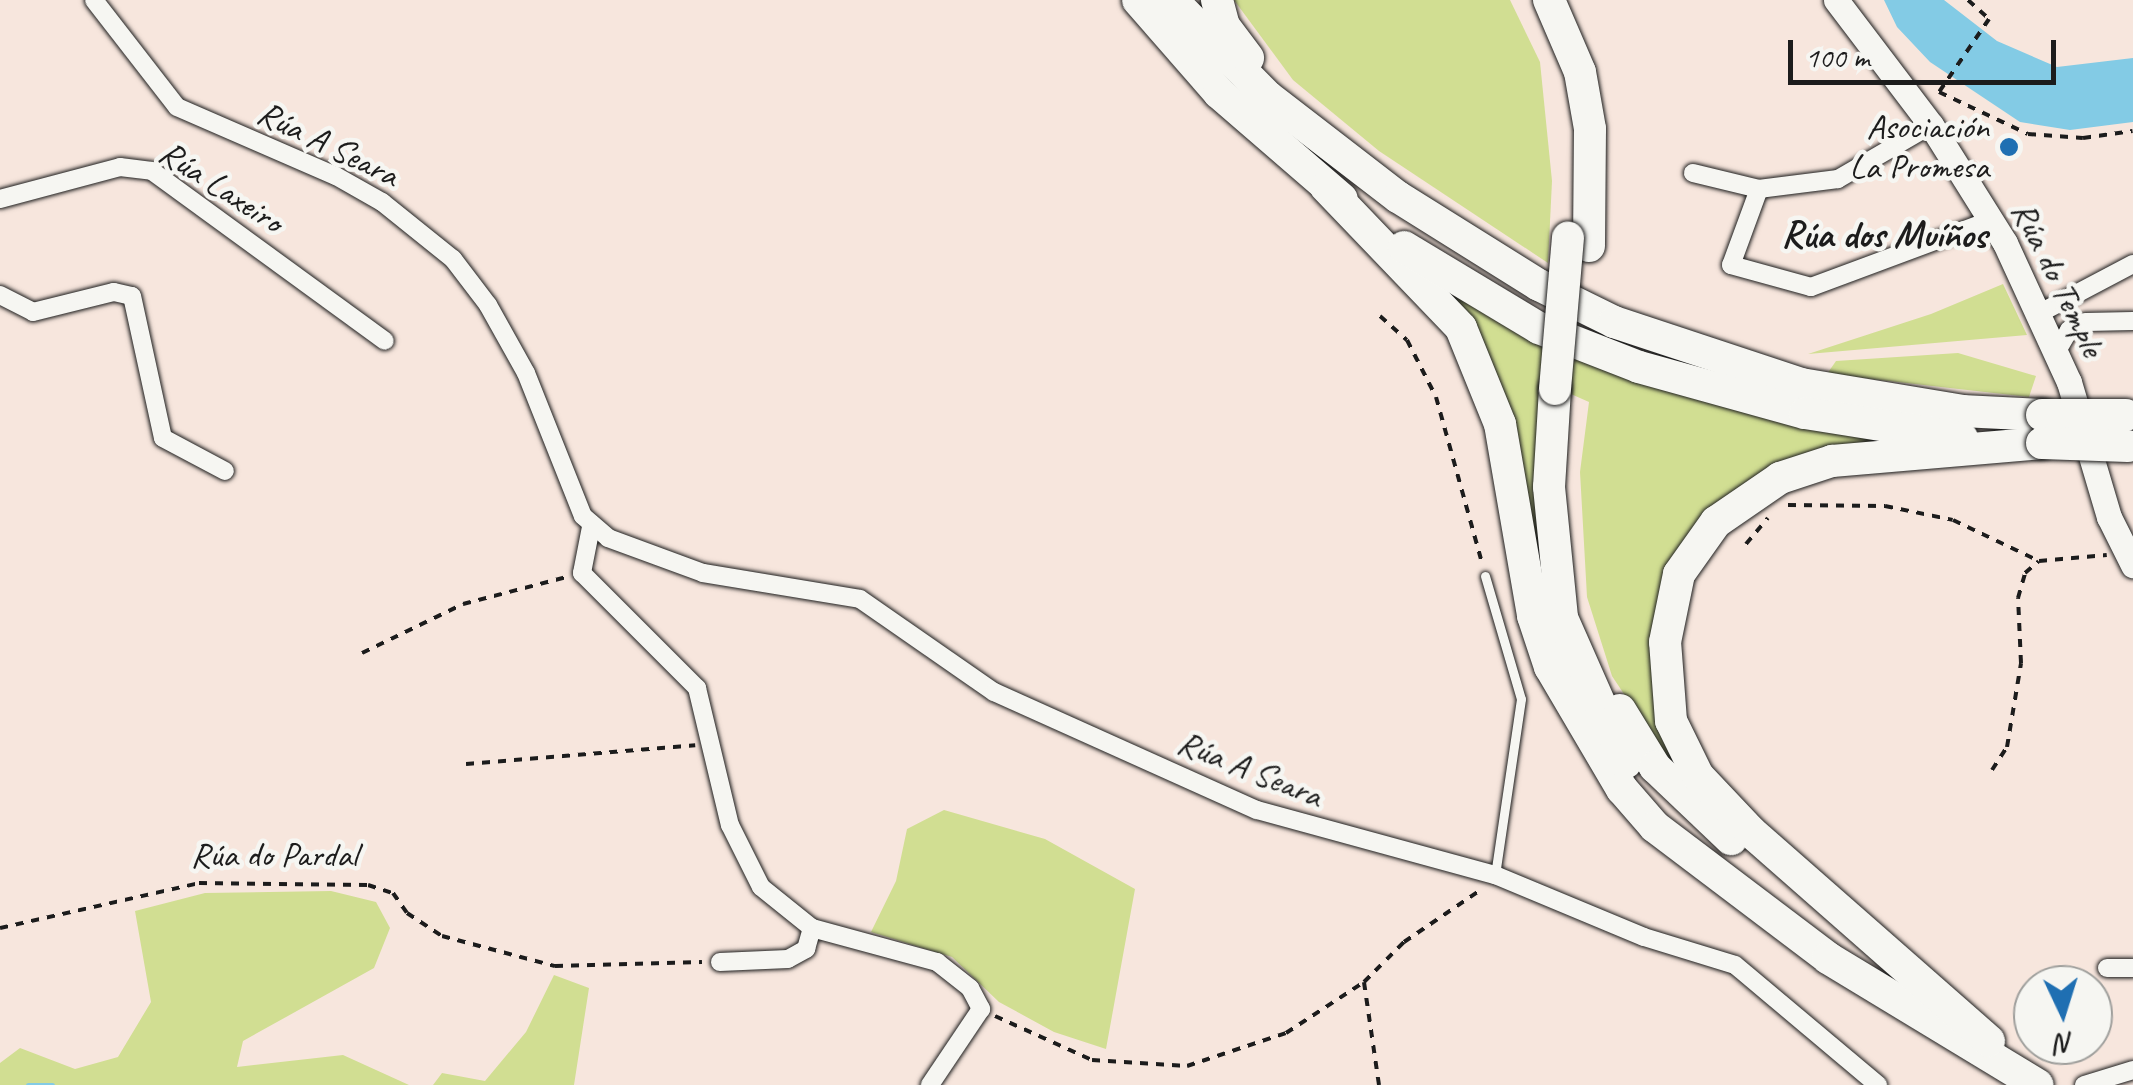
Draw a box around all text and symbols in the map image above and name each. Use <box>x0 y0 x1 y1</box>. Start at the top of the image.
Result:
scale bar <box>1793 20 2060 82</box>
text: 100 m <box>1805 38 1870 76</box>
street label: Rúa A Seara <box>251 92 405 196</box>
place label: Asociación La Promesa <box>1850 106 1989 188</box>
street label: Rúa Laxeiro <box>151 131 291 243</box>
marker: Asociación La Promesa <box>1998 136 2020 158</box>
street label: Rúa do Temple <box>2003 196 2113 362</box>
district label: Rúa dos Muíños <box>1781 212 1987 258</box>
street label: Rúa A Seara <box>1172 721 1328 817</box>
street label: Rúa do Pardal <box>191 834 357 876</box>
north arrow <box>2013 965 2113 1065</box>
text: N <box>2055 1025 2075 1061</box>

